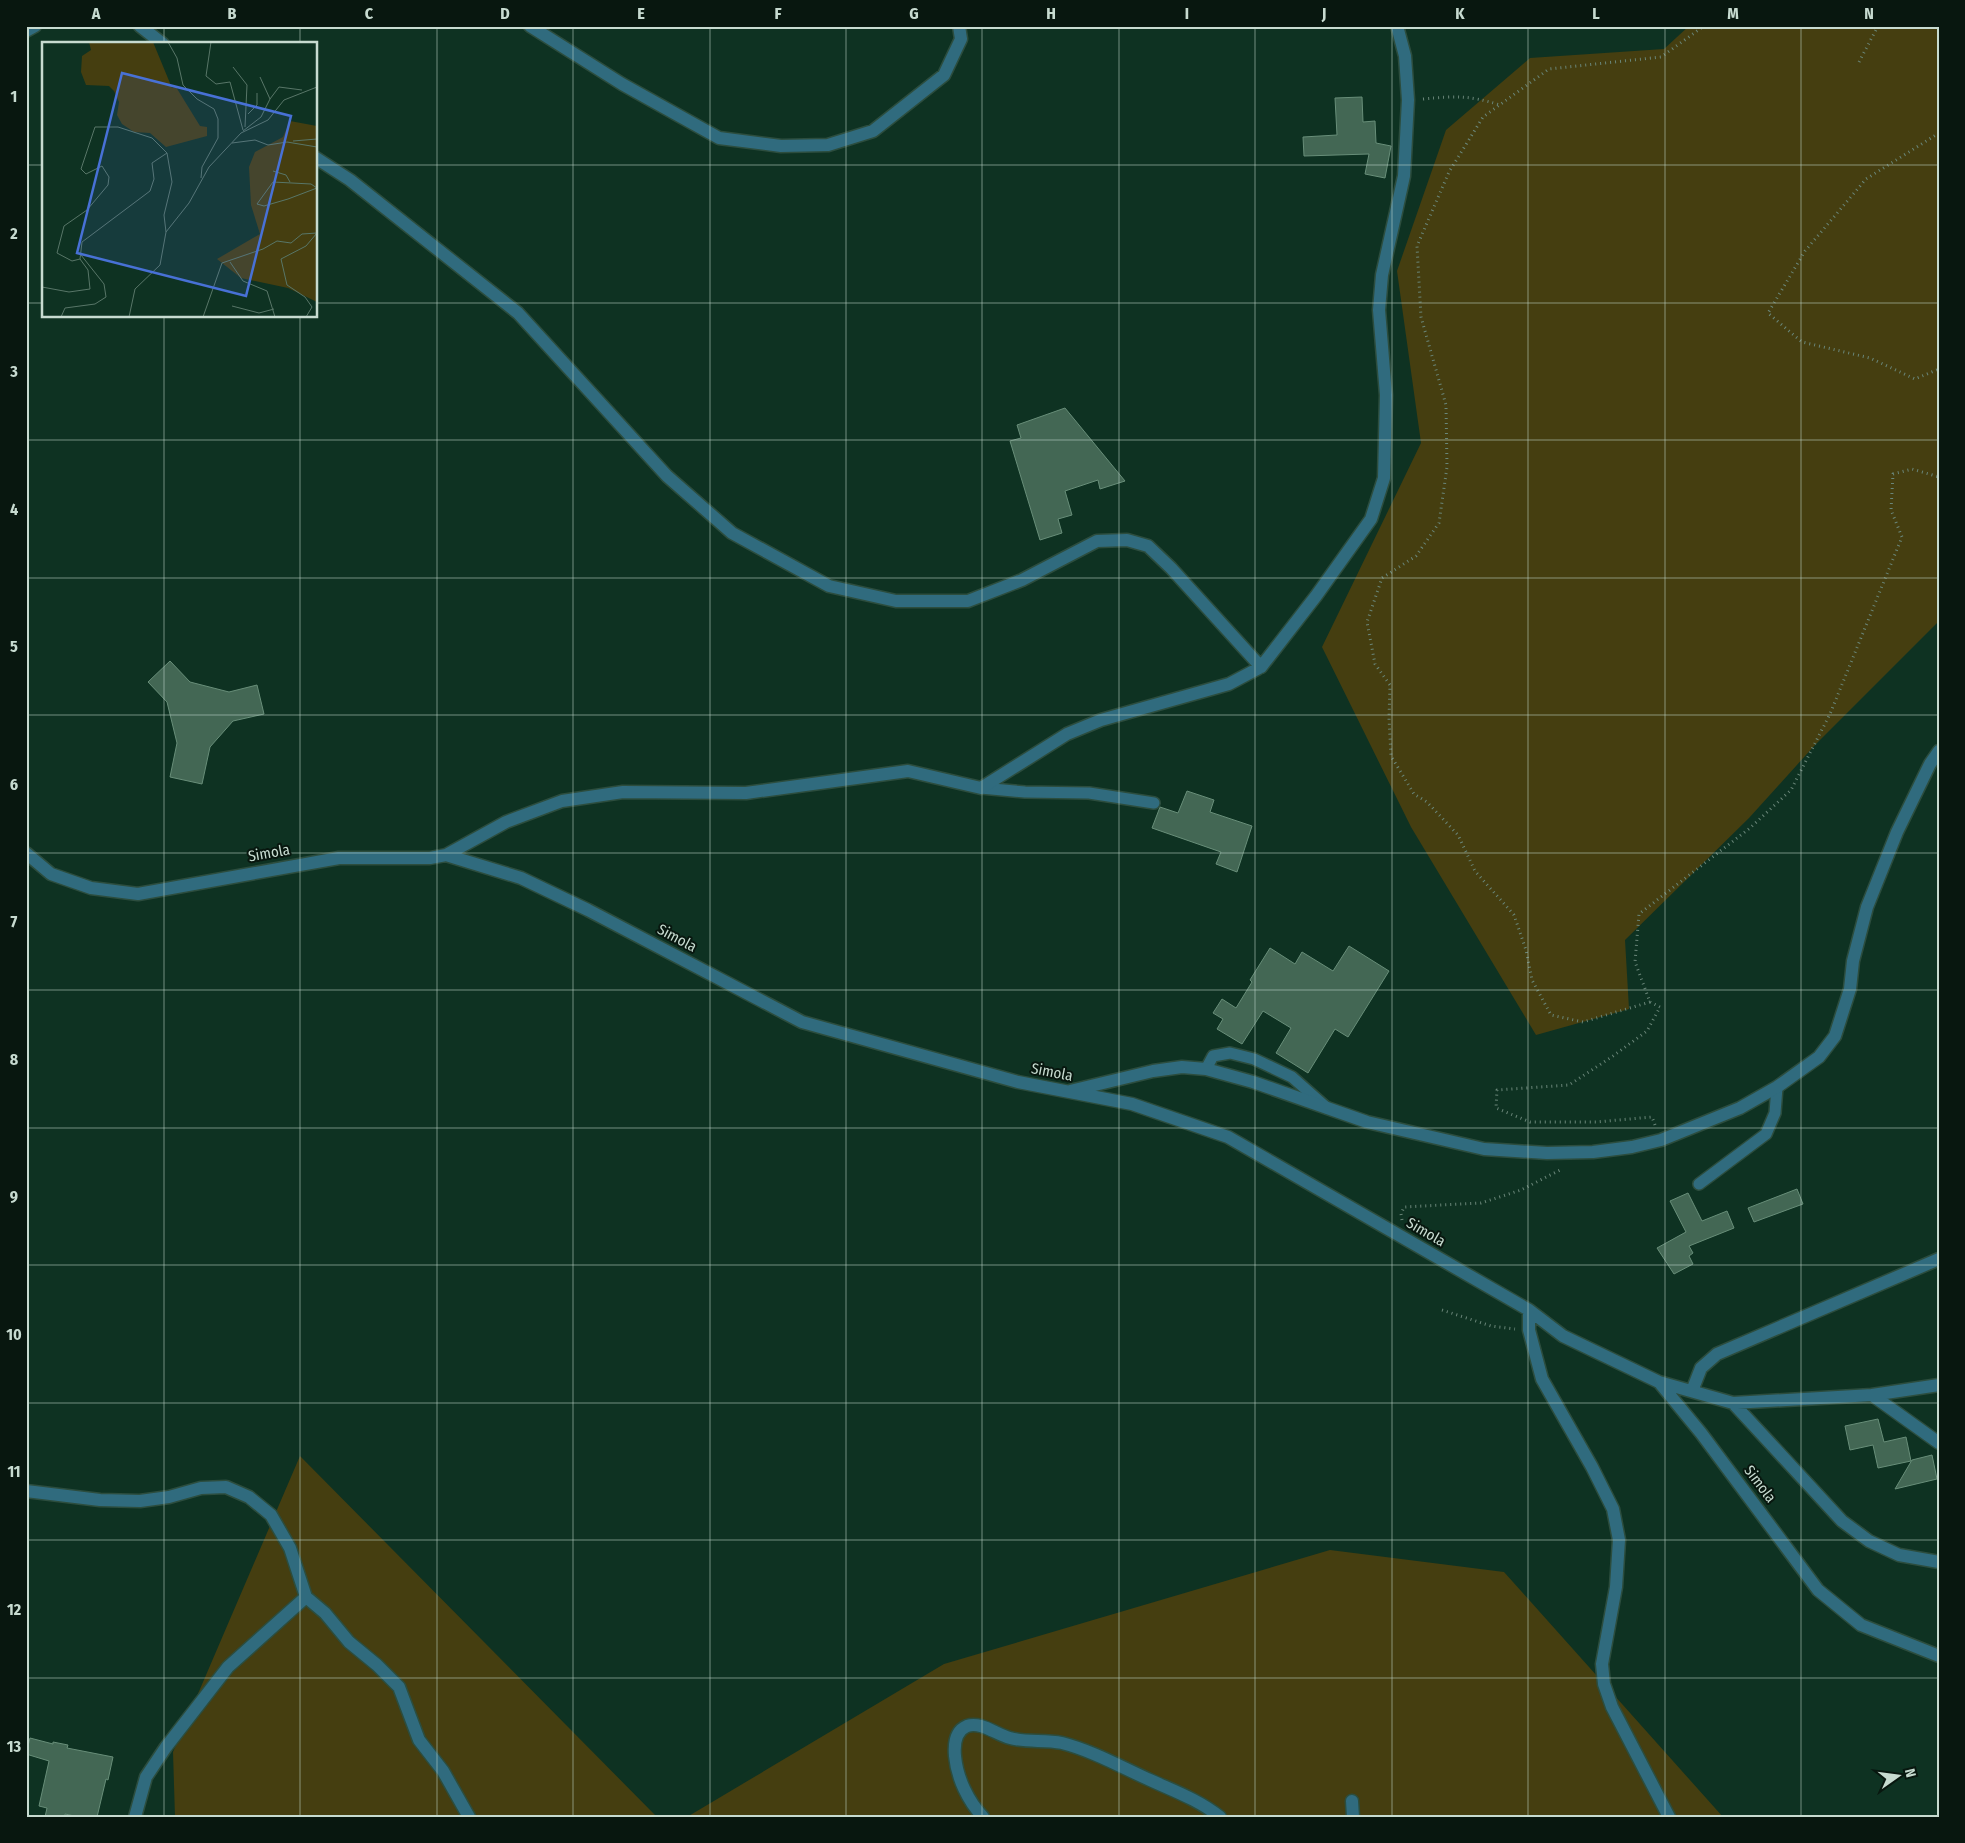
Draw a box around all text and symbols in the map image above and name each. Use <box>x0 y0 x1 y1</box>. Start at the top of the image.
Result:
text: A <box>91 4 101 23</box>
text: B <box>228 4 237 23</box>
text: C <box>365 4 374 23</box>
text: D <box>500 4 510 23</box>
text: E <box>637 4 645 23</box>
text: F <box>774 4 782 23</box>
text: G <box>909 4 919 23</box>
text: H <box>1046 4 1056 23</box>
text: I <box>1185 4 1189 23</box>
text: J <box>1321 4 1326 23</box>
text: K <box>1455 4 1465 23</box>
text: L <box>1592 4 1600 23</box>
text: M <box>1727 4 1739 23</box>
text: N <box>1864 4 1874 23</box>
inset map <box>42 42 318 318</box>
text: 1 <box>11 87 17 106</box>
text: 2 <box>9 224 18 243</box>
text: 3 <box>9 362 18 381</box>
text: 4 <box>10 500 18 519</box>
text: 5 <box>10 637 18 656</box>
text: 6 <box>10 775 18 794</box>
street label: Simola <box>247 840 291 866</box>
text: 7 <box>11 912 18 931</box>
street label: Simola <box>654 920 700 956</box>
text: 8 <box>10 1050 19 1069</box>
street label: Simola <box>1030 1059 1074 1085</box>
text: 9 <box>10 1187 18 1206</box>
street label: Simola <box>1403 1214 1449 1250</box>
text: 10 <box>6 1325 22 1344</box>
text: 11 <box>7 1462 21 1481</box>
street label: Simola <box>1740 1462 1780 1506</box>
text: 12 <box>7 1600 22 1619</box>
text: 13 <box>7 1737 22 1756</box>
north arrow <box>1872 1750 1922 1800</box>
text: N <box>1901 1767 1919 1779</box>

